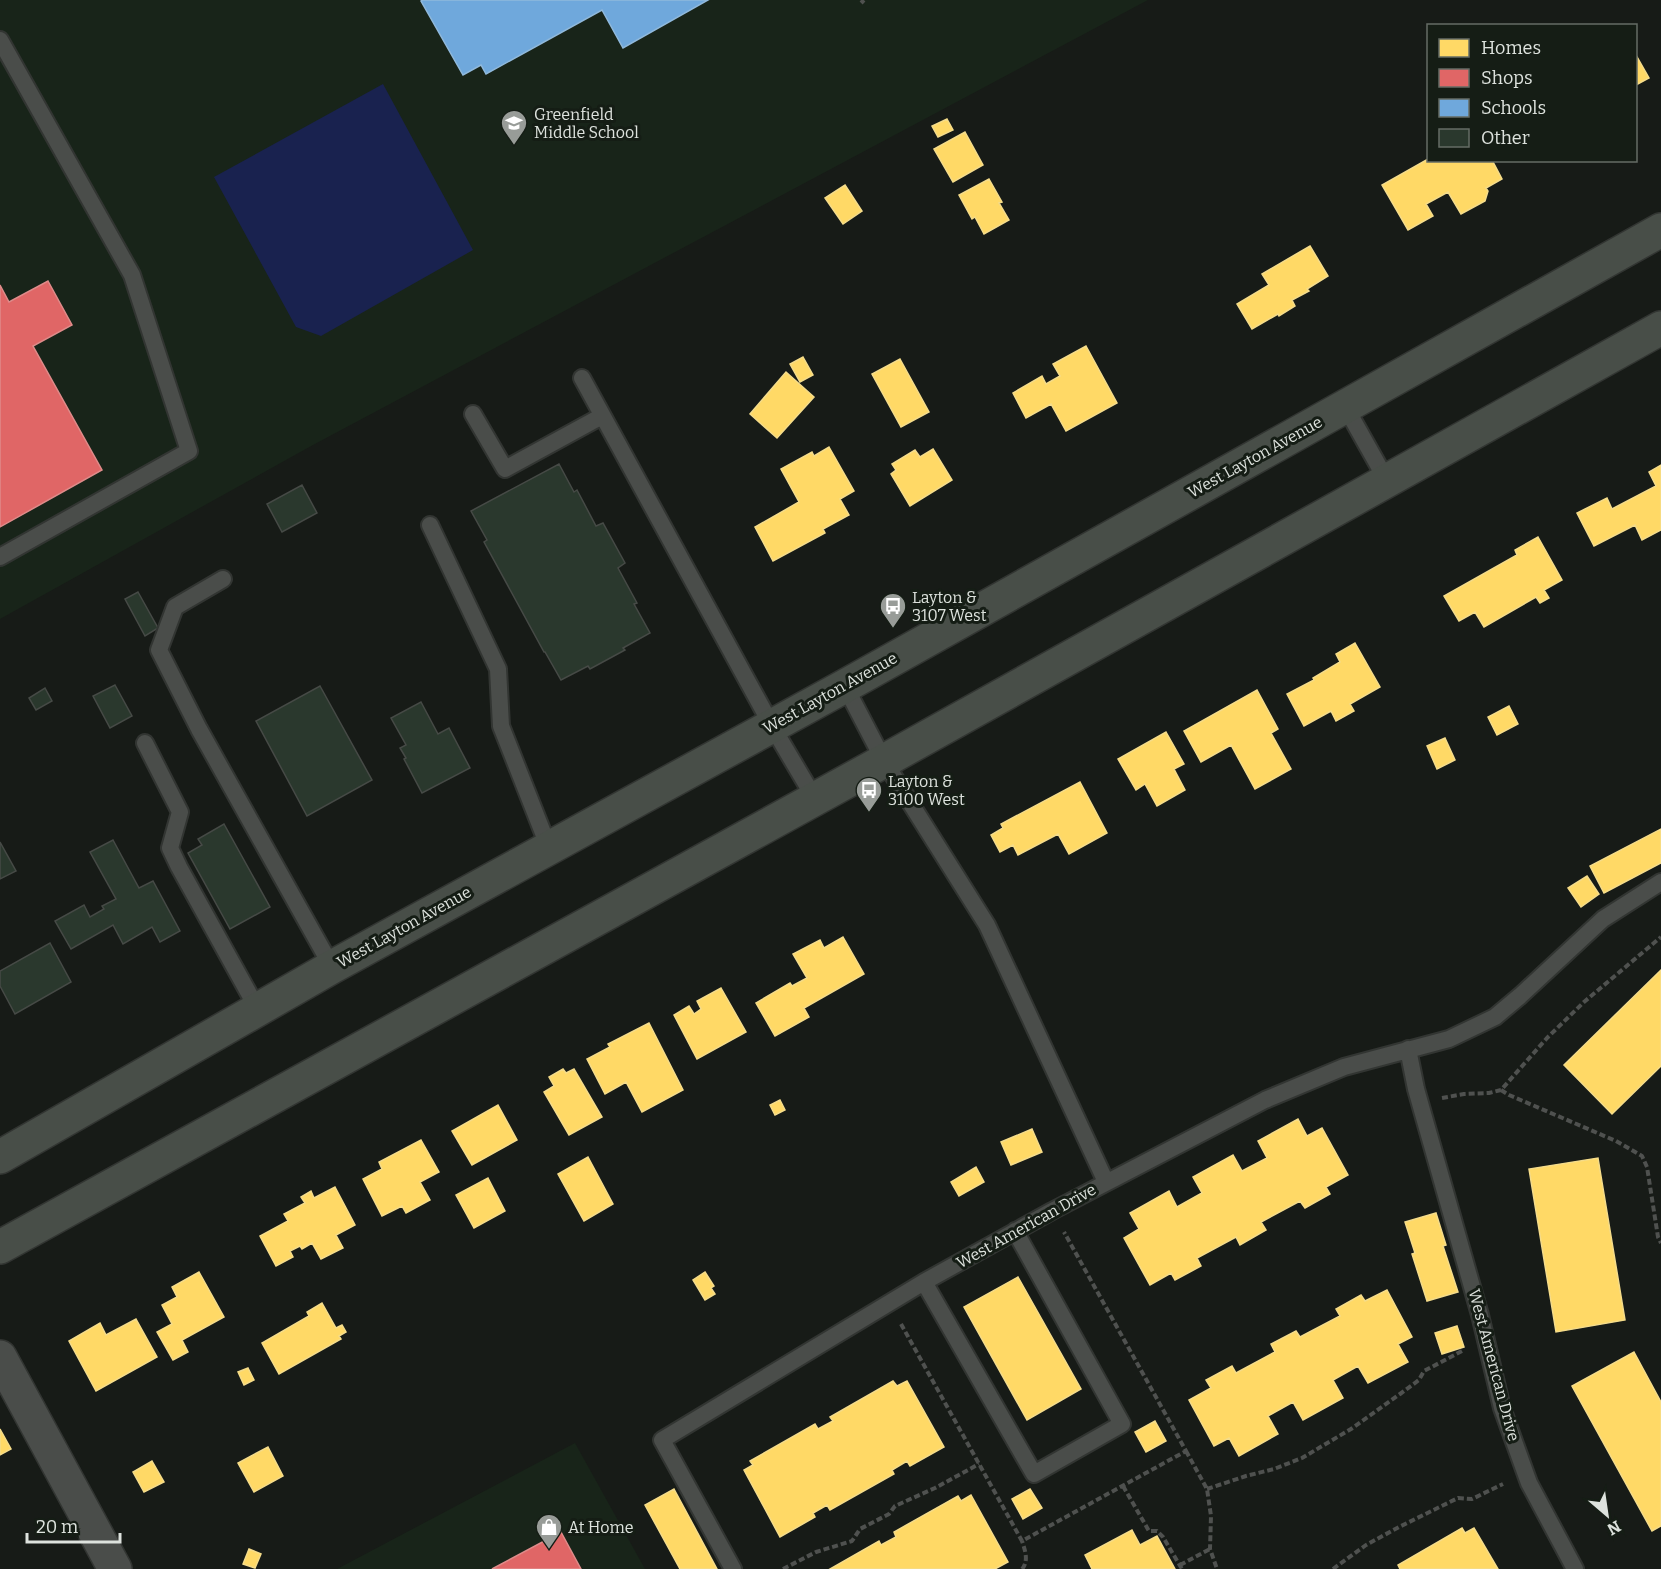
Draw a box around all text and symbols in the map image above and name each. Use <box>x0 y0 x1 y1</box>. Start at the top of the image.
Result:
legend <box>1427 24 1637 162</box>
text: Homes <box>1481 37 1541 59</box>
text: Shops <box>1481 67 1533 89</box>
text: Schools <box>1481 97 1546 119</box>
place label: Greenfield Middle School <box>534 105 639 142</box>
school or university icon: Greenfield Middle School <box>499 108 529 146</box>
text: Other <box>1481 127 1530 149</box>
street label: West Layton Avenue <box>1185 412 1325 502</box>
place label: Layton & 3107 West <box>912 588 987 625</box>
bus stop icon: Layton & 3107 West <box>878 591 908 629</box>
street label: West Layton Avenue <box>760 648 900 738</box>
place label: Layton & 3100 West <box>888 772 965 809</box>
bus stop icon: Layton & 3100 West <box>854 775 884 813</box>
street label: West Layton Avenue <box>334 882 474 972</box>
street label: West American Drive <box>953 1180 1099 1272</box>
street label: West American Drive <box>1465 1287 1523 1443</box>
north arrow <box>1577 1485 1637 1545</box>
scale bar <box>27 1506 120 1544</box>
shop icon: At Home <box>534 1512 564 1550</box>
text: 20 m <box>36 1516 78 1538</box>
text: N <box>1604 1516 1624 1539</box>
place label: At Home <box>568 1518 634 1537</box>

